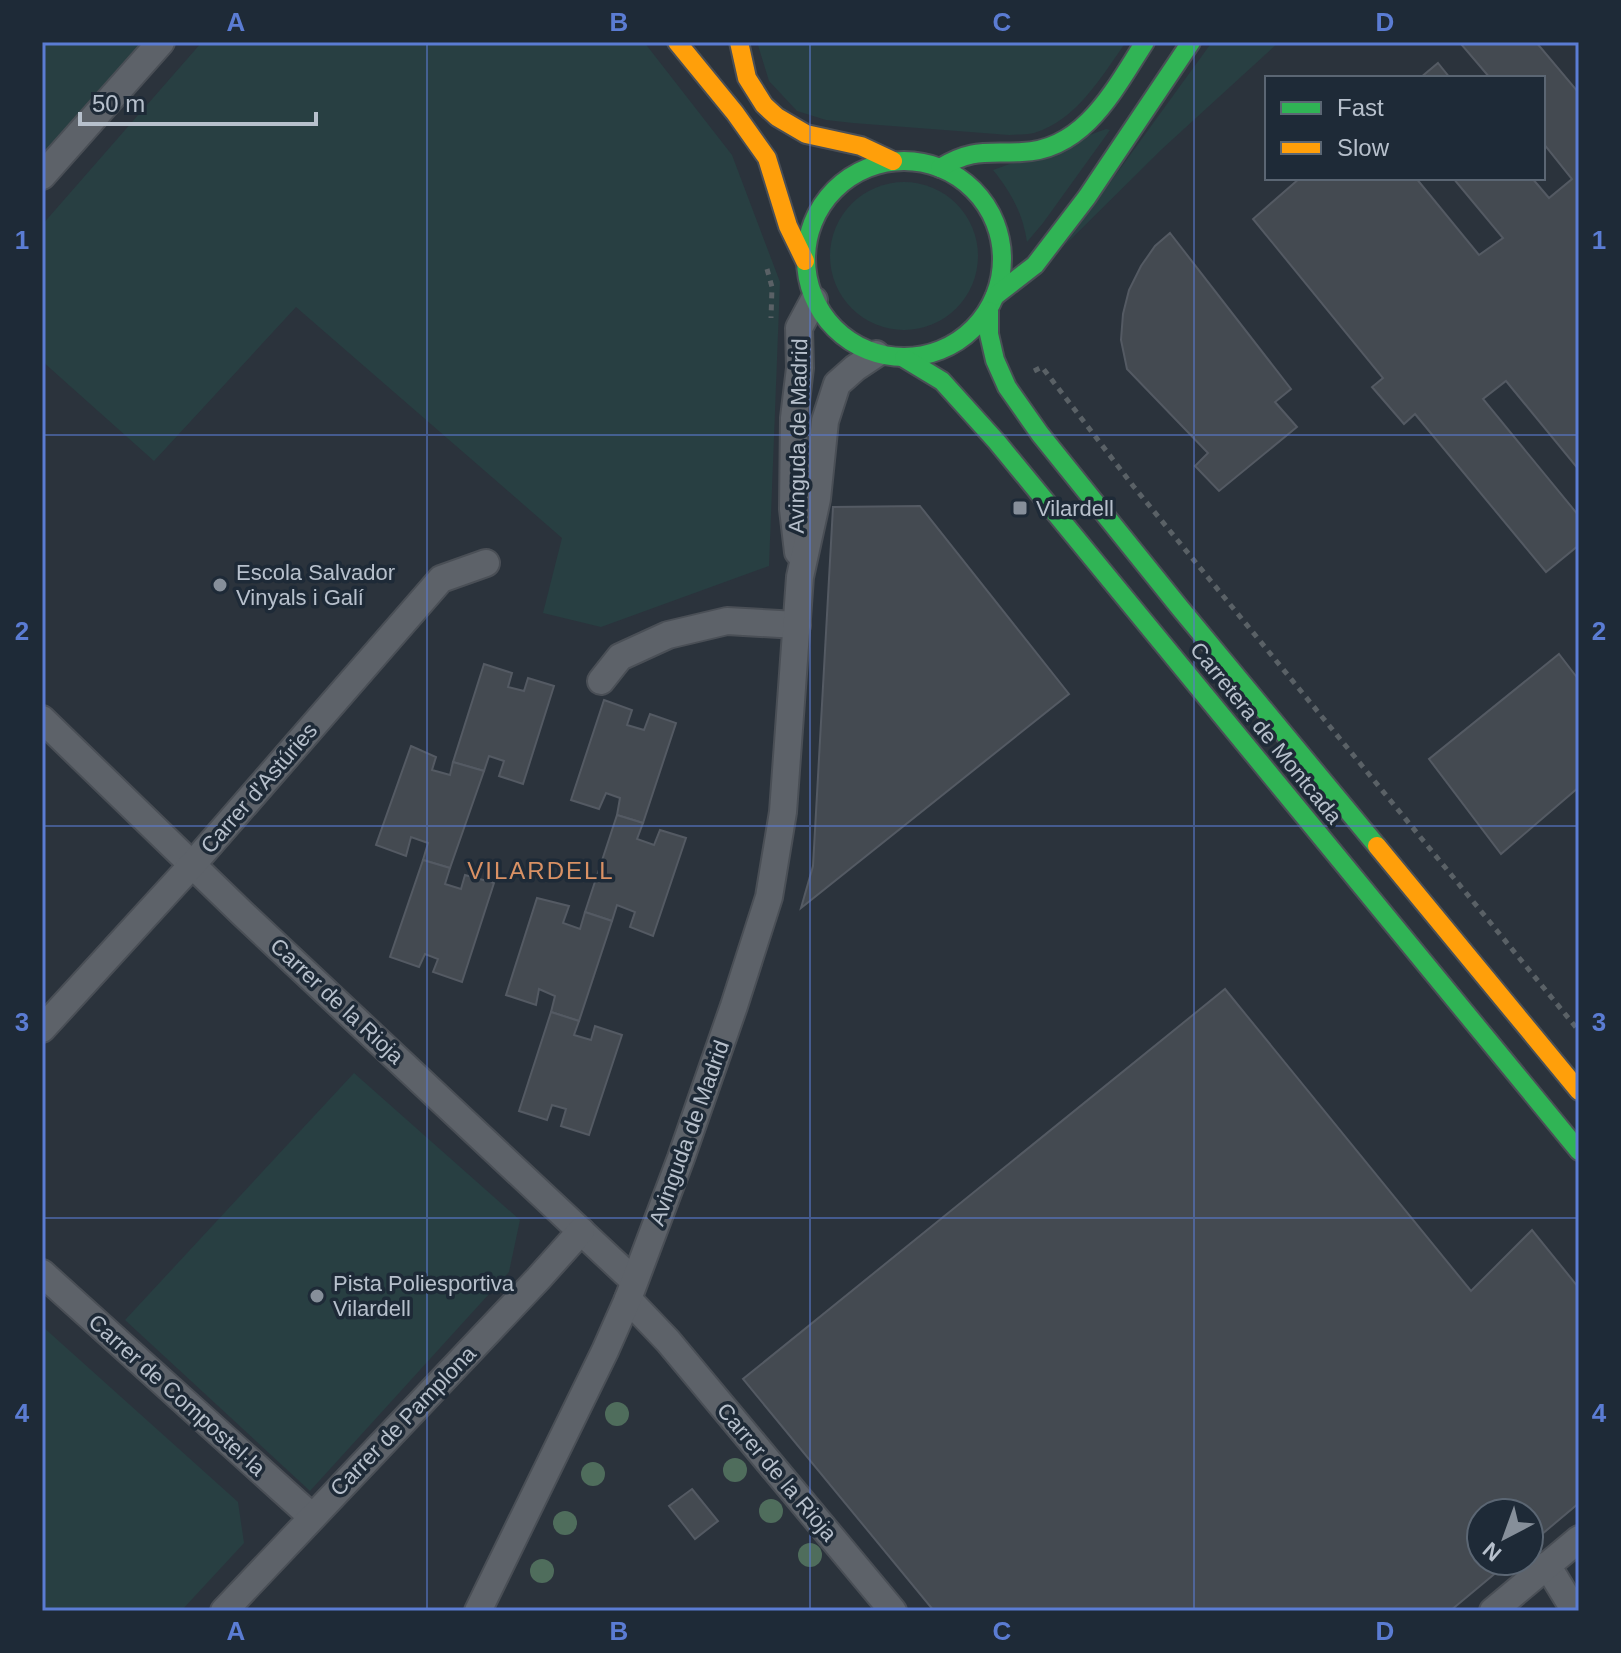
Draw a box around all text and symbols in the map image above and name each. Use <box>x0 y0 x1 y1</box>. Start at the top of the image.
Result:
text: A <box>227 7 246 37</box>
text: B <box>610 7 628 37</box>
text: C <box>993 7 1012 37</box>
text: D <box>1376 7 1394 37</box>
scale bar <box>80 76 316 126</box>
legend <box>1265 76 1545 180</box>
text: 50 m <box>92 90 145 117</box>
text: Fast <box>1337 94 1384 121</box>
text: Slow <box>1337 134 1390 161</box>
text: 1 <box>15 225 29 255</box>
text: 1 <box>1592 225 1606 255</box>
street label: Avinguda de Madrid <box>784 338 812 534</box>
place label: Vilardell <box>1036 496 1114 521</box>
marker: Vilardell <box>1011 499 1029 517</box>
place label: Escola Salvador Vinyals i Galí <box>236 560 395 610</box>
marker: Escola Salvador Vinyals i Galí <box>211 576 229 594</box>
text: 2 <box>15 616 29 646</box>
text: 2 <box>1592 616 1606 646</box>
street label: Carretera de Montcada <box>1185 637 1347 829</box>
street label: Carrer d'Astúries <box>196 718 322 858</box>
district label: VILARDELL <box>467 857 615 884</box>
street label: Carrer de la Rioja <box>265 933 409 1069</box>
text: 3 <box>15 1007 29 1037</box>
text: 3 <box>1592 1007 1606 1037</box>
street label: Avinguda de Madrid <box>644 1037 734 1229</box>
place label: Pista Poliesportiva Vilardell <box>333 1271 515 1321</box>
marker: Pista Poliesportiva Vilardell <box>308 1287 326 1305</box>
street label: Carrer de Compostel·la <box>84 1309 271 1481</box>
street label: Carrer de Pamplona <box>325 1341 481 1501</box>
text: 4 <box>15 1398 30 1428</box>
street label: Carrer de la Rioja <box>712 1398 842 1547</box>
text: 4 <box>1592 1398 1607 1428</box>
north arrow <box>1465 1497 1545 1577</box>
text: N <box>1478 1537 1506 1566</box>
text: A <box>227 1616 246 1646</box>
text: B <box>610 1616 628 1646</box>
text: C <box>993 1616 1012 1646</box>
text: D <box>1376 1616 1394 1646</box>

